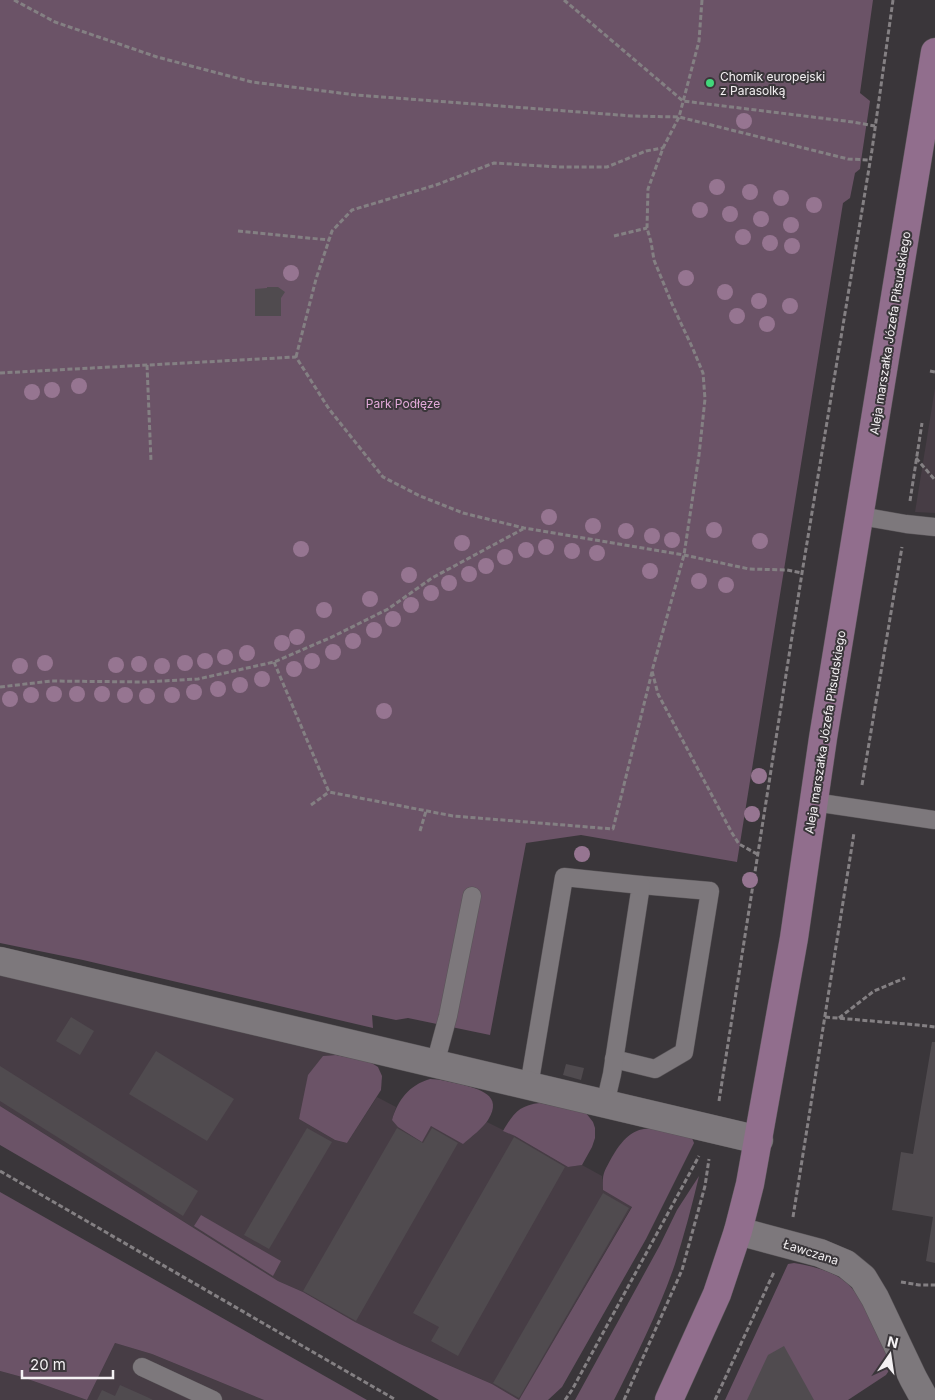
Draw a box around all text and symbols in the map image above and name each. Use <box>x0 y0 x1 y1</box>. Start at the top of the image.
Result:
place label: Chomik europejski z Parasolką <box>720 69 825 98</box>
marker: Chomik europejski z Parasolką <box>704 77 716 89</box>
street label: Aleja marszałka Józefa Piłsudskiego <box>867 230 913 436</box>
park label: Park Podłęże <box>366 396 440 411</box>
street label: Aleja marszałka Józefa Piłsudskiego <box>802 629 848 835</box>
street label: Ławczana <box>781 1236 841 1268</box>
north arrow <box>865 1330 915 1380</box>
text: N <box>886 1332 900 1351</box>
scale bar <box>22 1348 114 1380</box>
text: 20 m <box>30 1355 66 1374</box>

